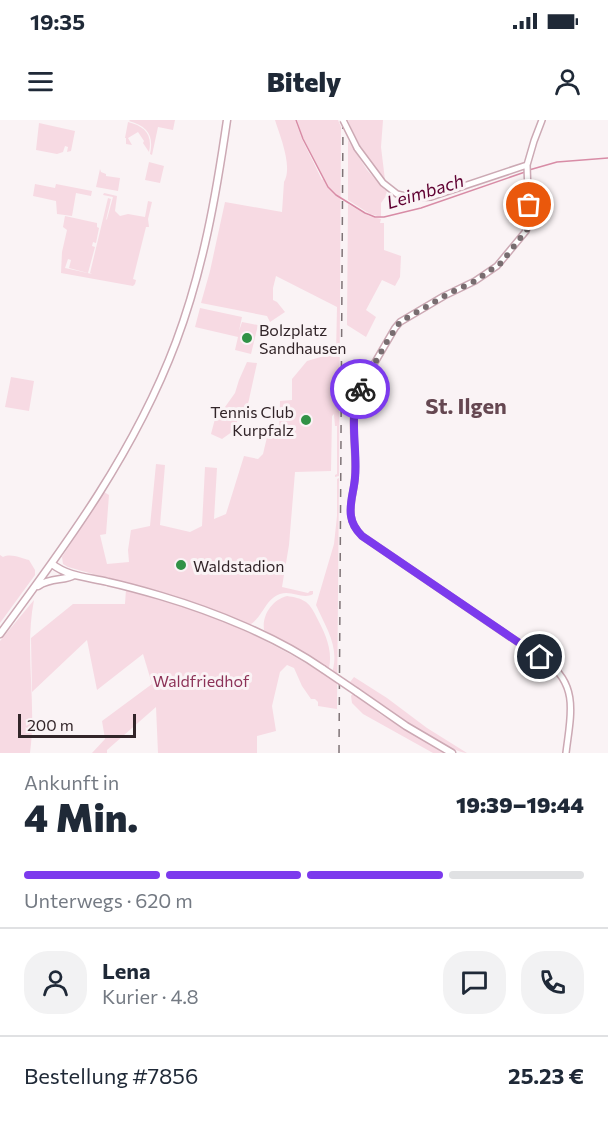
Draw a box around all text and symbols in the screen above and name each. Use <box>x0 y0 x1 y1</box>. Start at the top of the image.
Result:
text: 19:35 <box>30 8 85 35</box>
icon: menu <box>24 65 57 98</box>
text: Bitely <box>267 65 341 98</box>
icon: person <box>551 65 584 98</box>
water label: Leimbach <box>384 169 466 213</box>
pin <box>503 179 554 230</box>
icon: bag <box>512 188 545 221</box>
place label: Bolzplatz Sandhausen <box>259 320 347 357</box>
marker: Bolzplatz Sandhausen <box>240 331 254 345</box>
courier <box>330 359 390 419</box>
icon: bike <box>344 373 377 406</box>
district label: St. Ilgen <box>425 392 507 419</box>
place label: Tennis Club Kurpfalz <box>210 402 294 439</box>
marker: Tennis Club Kurpfalz <box>299 413 313 427</box>
place label: Waldstadion <box>193 556 284 575</box>
marker: Waldstadion <box>174 558 188 572</box>
pin <box>514 631 565 682</box>
icon: home <box>523 640 556 673</box>
park label: Waldfriedhof <box>153 671 250 690</box>
scale bar <box>18 711 136 738</box>
text: 200 m <box>27 715 74 734</box>
text: Ankunft in <box>24 770 119 794</box>
text: 19:39–19:44 <box>456 791 584 818</box>
text: 4 Min. <box>24 792 138 840</box>
text: Unterwegs · 620 m <box>24 888 193 912</box>
button: person <box>24 951 87 1014</box>
button: chat <box>443 951 506 1014</box>
button: phone <box>521 951 584 1014</box>
text: Lena <box>102 957 151 984</box>
text: Kurier · 4.8 <box>102 984 199 1008</box>
text: Bestellung #7856 <box>24 1062 198 1089</box>
text: 25.23 € <box>508 1062 584 1089</box>

